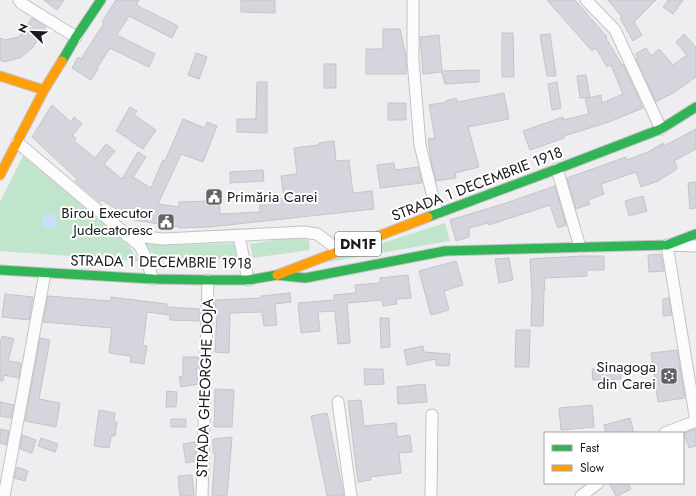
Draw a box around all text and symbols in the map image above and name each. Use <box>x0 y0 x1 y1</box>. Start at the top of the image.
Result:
north arrow <box>12 12 52 52</box>
text: N <box>14 21 32 35</box>
street label: STRADA 1 DECEMBRIE 1918 <box>388 141 566 227</box>
place label: Primăria Carei <box>227 186 318 208</box>
public building icon: Primăria Carei <box>204 187 224 207</box>
place label: Birou Executor Judecatoresc <box>61 202 154 241</box>
public building icon: Birou Executor Judecatoresc <box>156 212 176 232</box>
road number: DN1F <box>335 232 381 256</box>
street label: STRADA 1 DECEMBRIE 1918 <box>70 249 252 275</box>
street label: STRADA GHEORGHE DOJA <box>191 298 219 478</box>
place label: Sinagoga din Carei <box>596 356 656 395</box>
synagogue icon: Sinagoga din Carei <box>659 366 679 386</box>
legend <box>544 432 684 484</box>
text: Fast <box>580 439 599 457</box>
text: Slow <box>580 459 605 477</box>

